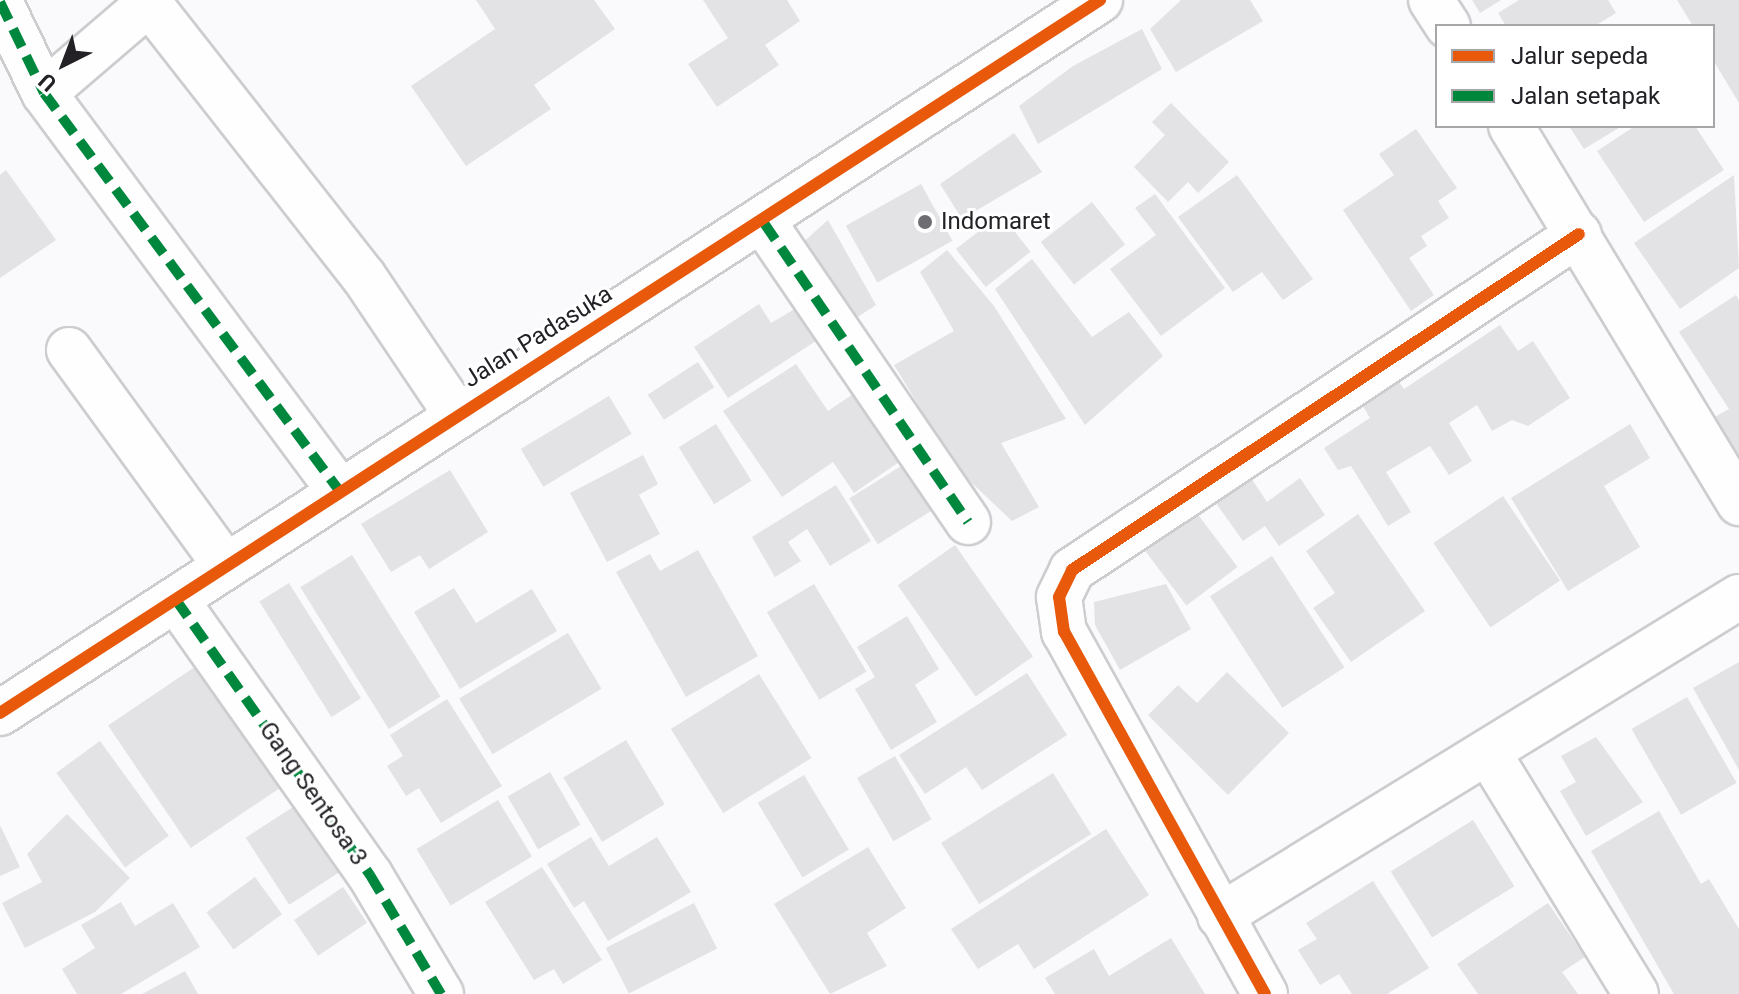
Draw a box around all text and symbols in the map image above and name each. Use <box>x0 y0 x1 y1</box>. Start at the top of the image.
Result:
north arrow <box>24 24 104 104</box>
legend <box>1435 24 1715 128</box>
text: Jalur sepeda <box>1511 42 1648 70</box>
text: U <box>34 68 61 96</box>
text: Jalan setapak <box>1511 82 1660 110</box>
place label: Indomaret <box>941 208 1051 236</box>
marker: Indomaret <box>916 213 934 231</box>
street label: Jalan Padasuka <box>458 280 618 394</box>
street label: Gang Sentosa 3 <box>253 717 373 871</box>

